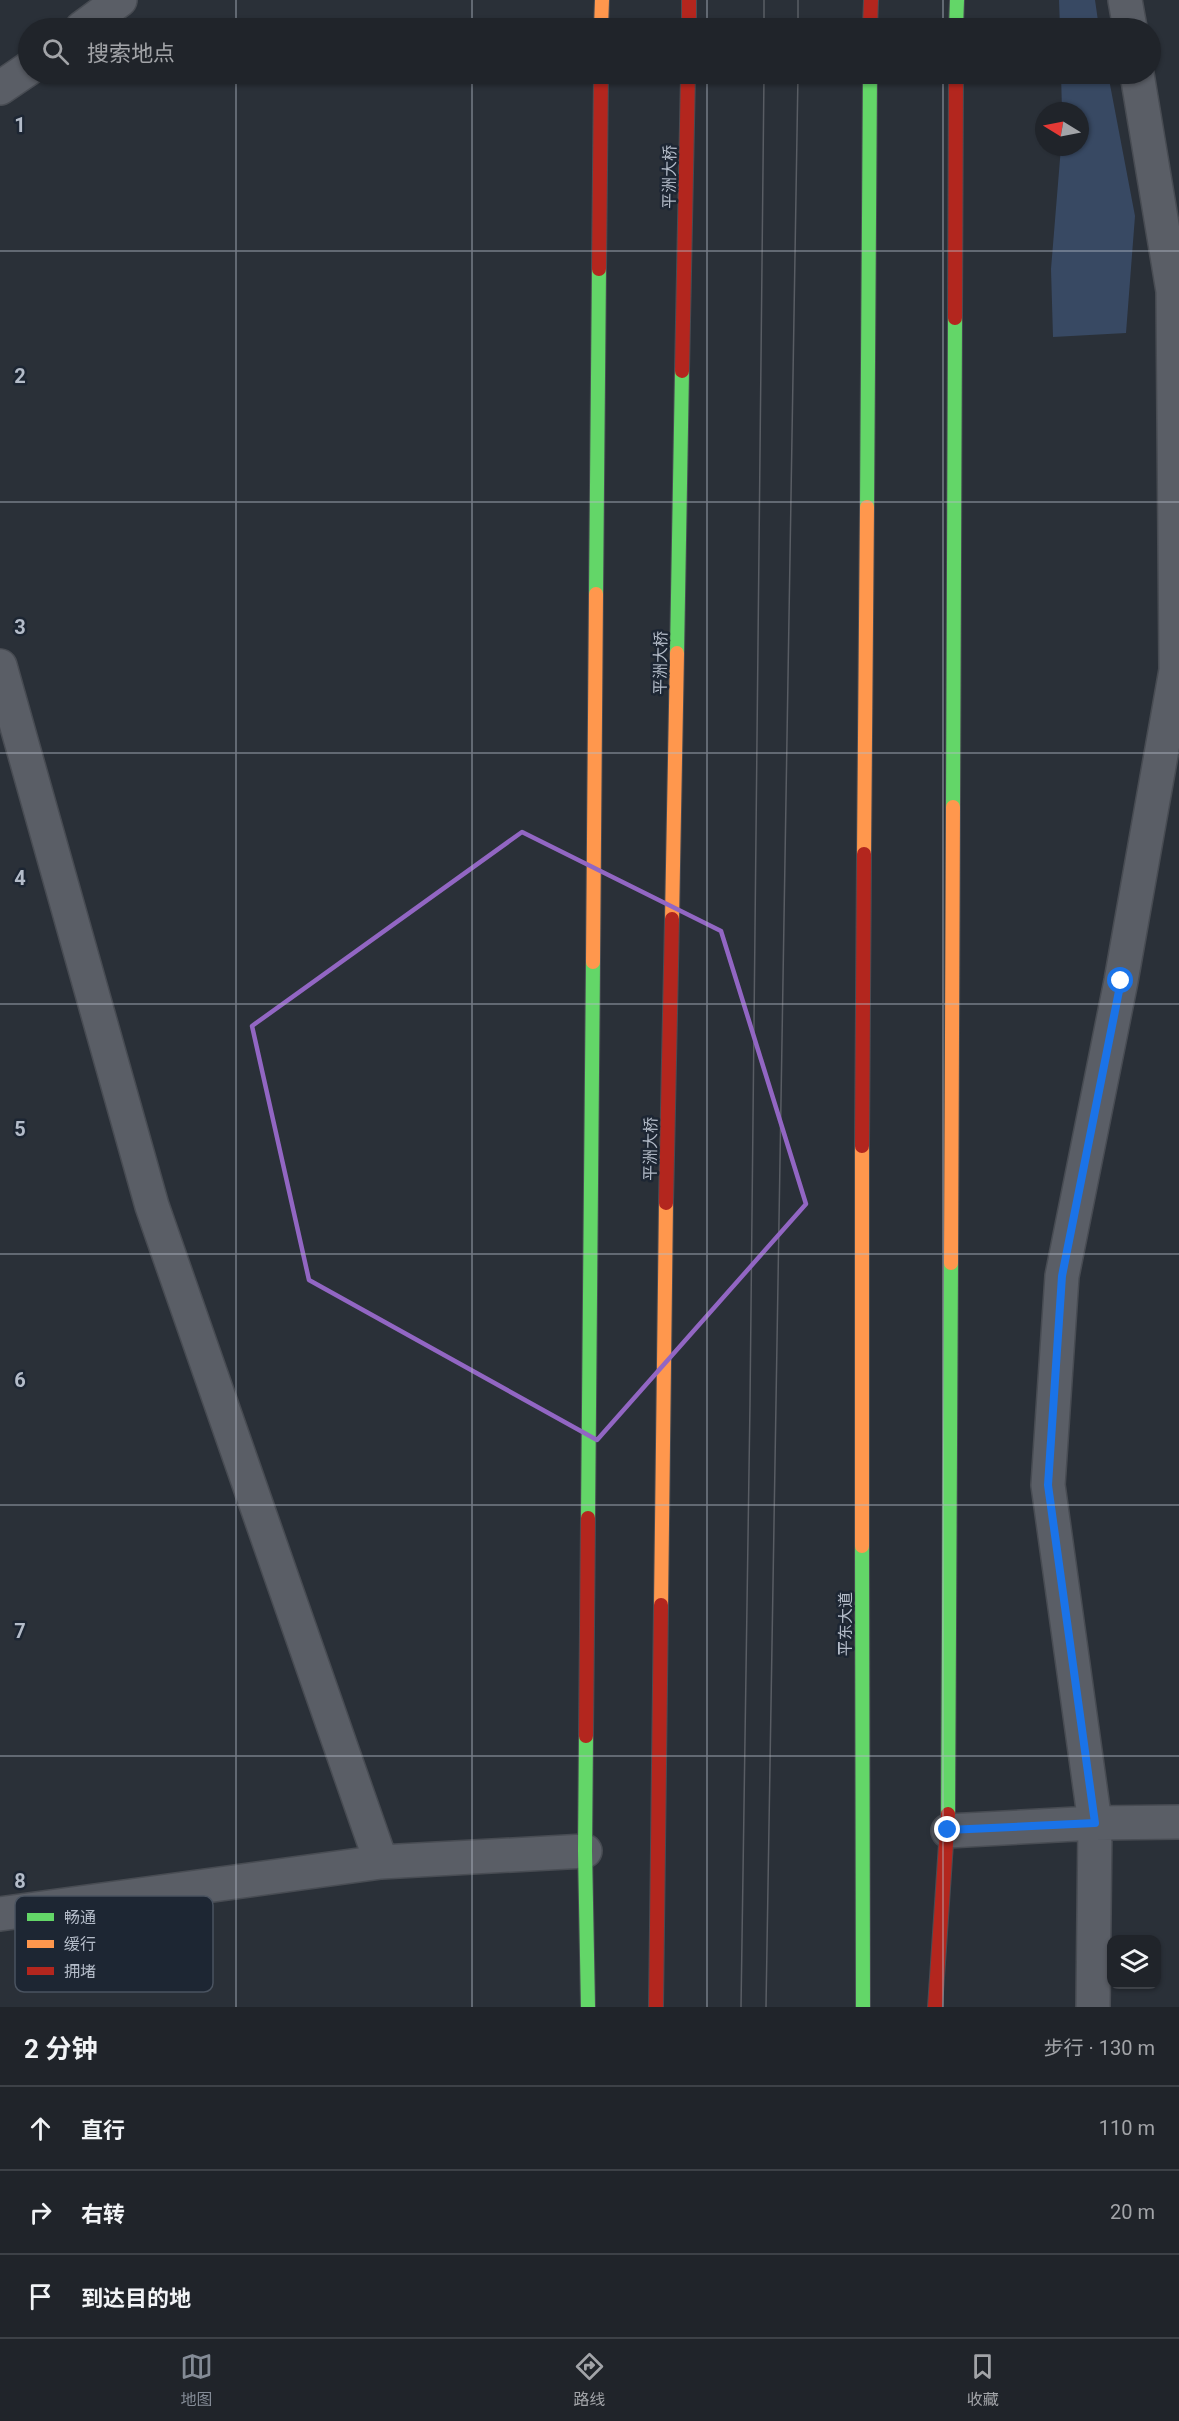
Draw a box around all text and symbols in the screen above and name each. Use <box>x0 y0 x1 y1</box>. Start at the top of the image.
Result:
search box <box>18 18 1161 84</box>
icon: search <box>39 35 72 68</box>
text: 搜索地点 <box>87 41 175 66</box>
north arrow <box>1035 102 1089 156</box>
text: 1 <box>14 113 26 137</box>
street label: 平洲大桥 <box>659 145 680 209</box>
text: 2 <box>14 364 26 388</box>
text: 3 <box>14 615 26 639</box>
street label: 平洲大桥 <box>650 631 671 695</box>
text: 4 <box>14 866 26 890</box>
route start <box>1107 967 1133 993</box>
text: 5 <box>14 1117 26 1141</box>
street label: 平洲大桥 <box>640 1117 661 1181</box>
text: 6 <box>14 1368 26 1392</box>
street label: 平东大道 <box>836 1592 855 1656</box>
text: 7 <box>14 1619 26 1643</box>
route end <box>934 1816 960 1842</box>
text: 8 <box>14 1869 26 1893</box>
legend <box>15 1896 213 1992</box>
text: 畅通 <box>64 1908 96 1927</box>
text: 缓行 <box>64 1935 96 1954</box>
map controls <box>1107 1935 1161 1989</box>
button: layers <box>1107 1935 1161 1989</box>
text: 拥堵 <box>64 1962 96 1981</box>
text: 2 分钟 <box>24 2034 97 2064</box>
text: 步行 · 130 m <box>1044 2036 1155 2060</box>
icon: ahead <box>24 2112 57 2145</box>
text: 110 m <box>1099 2116 1155 2140</box>
text: 直行 <box>81 2118 125 2143</box>
icon: right <box>24 2196 57 2229</box>
text: 20 m <box>1110 2200 1155 2224</box>
text: 右转 <box>81 2202 125 2227</box>
icon: arrive <box>24 2280 57 2313</box>
text: 到达目的地 <box>81 2286 191 2311</box>
tab: 地图 <box>180 2350 213 2410</box>
tab: 路线 <box>573 2350 606 2410</box>
tab: 收藏 <box>966 2350 999 2410</box>

